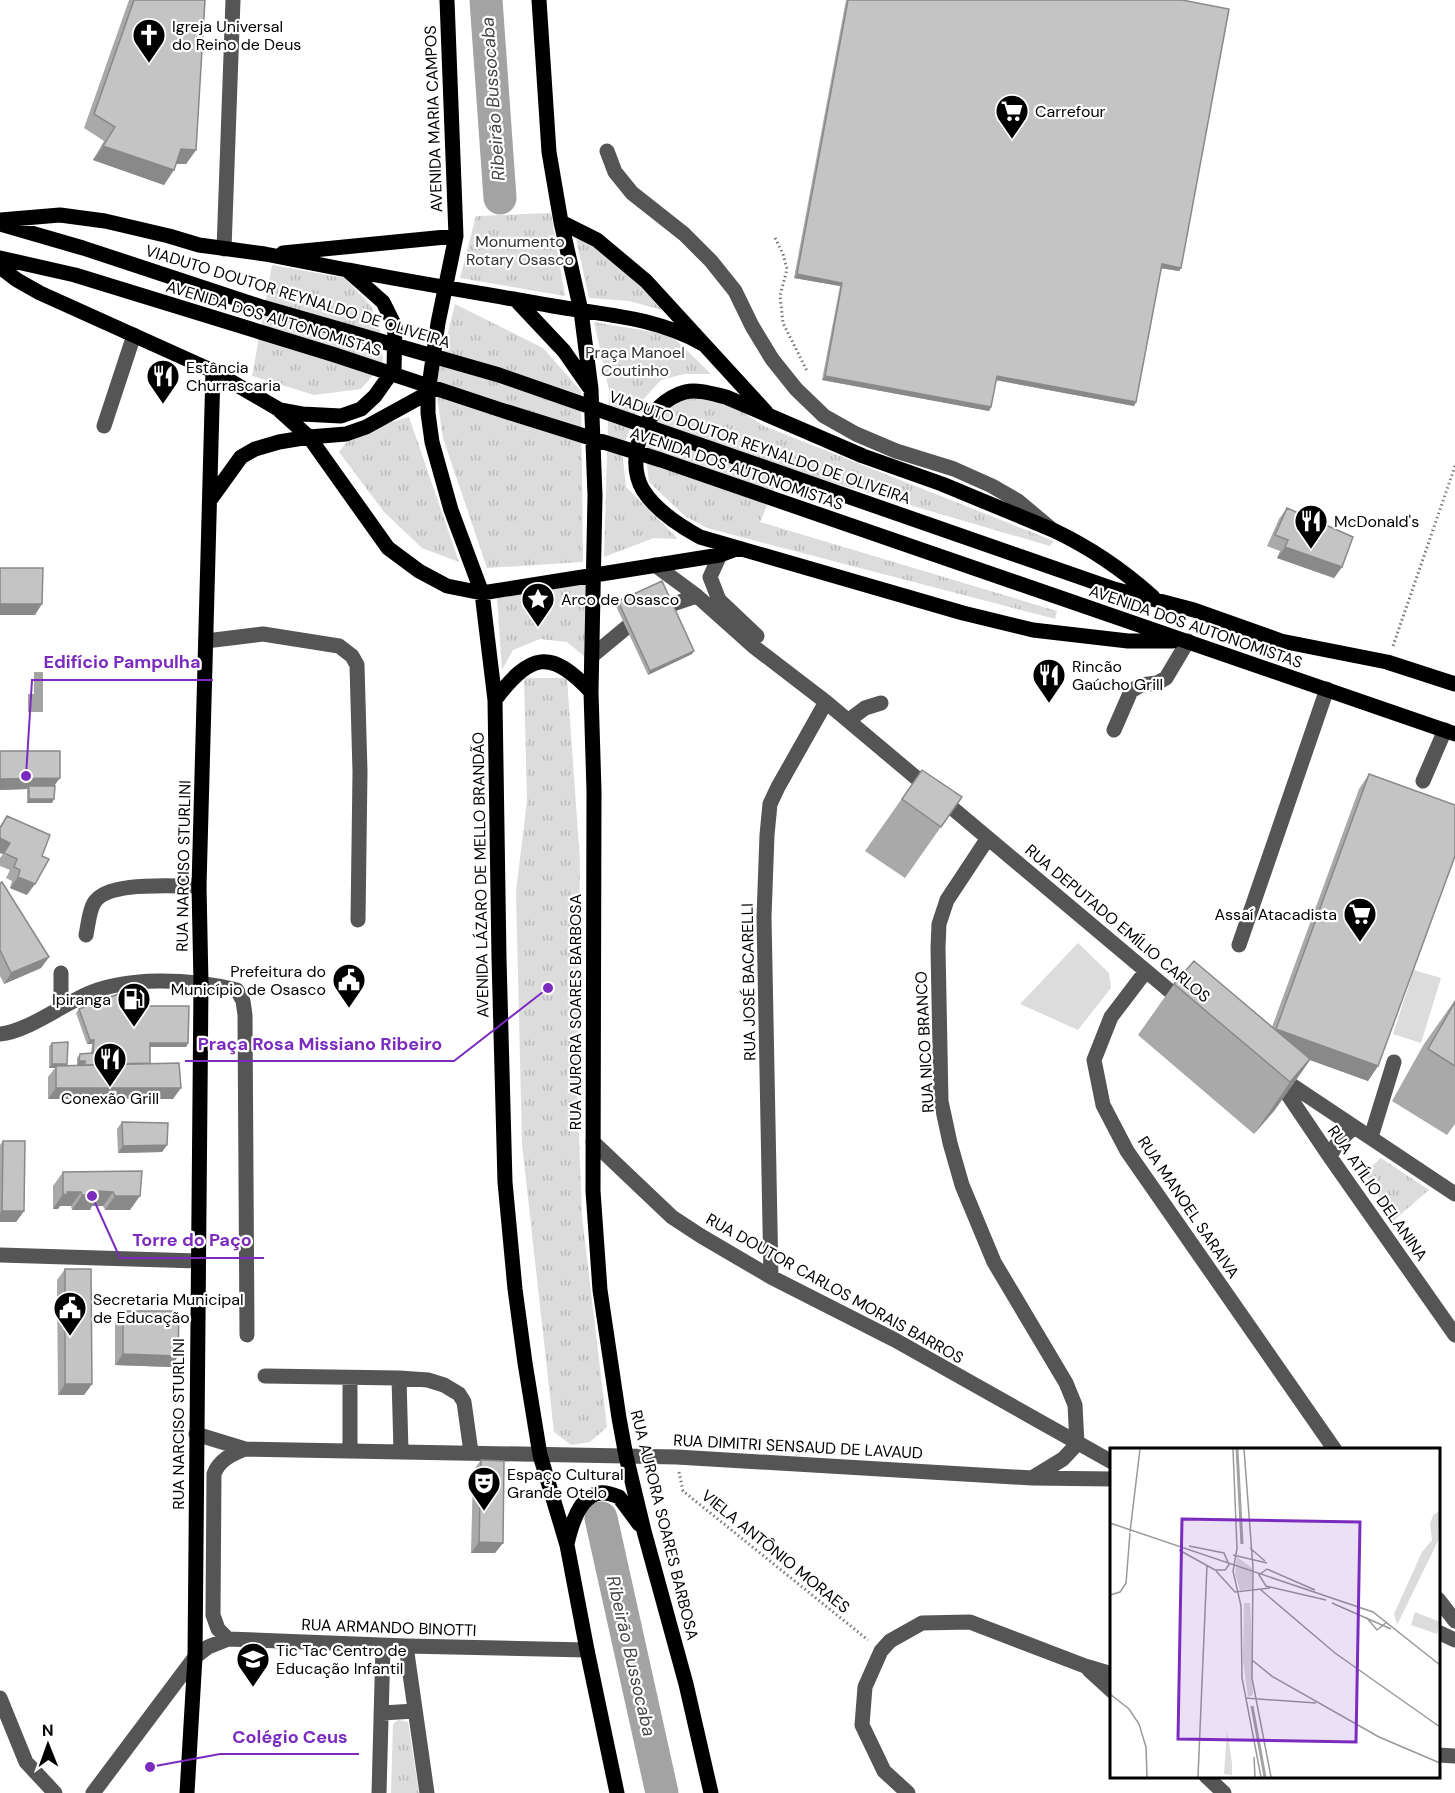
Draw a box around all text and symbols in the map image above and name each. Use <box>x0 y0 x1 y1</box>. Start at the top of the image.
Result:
place label: Igreja Universal do Reino de Deus <box>172 16 301 55</box>
water label: Ribeirão Bussocaba <box>475 16 511 182</box>
church icon: Igreja Universal do Reino de Deus <box>131 17 167 64</box>
street label: AVENIDA MARIA CAMPOS <box>420 25 447 213</box>
supermarket icon: Carrefour <box>994 93 1030 140</box>
place label: Carrefour <box>1035 101 1106 122</box>
park label: Monumento Rotary Osasco <box>466 231 574 270</box>
street label: VIADUTO DOUTOR REYNALDO DE OLIVEIRA <box>143 240 453 353</box>
street label: AVENIDA DOS AUTONOMISTAS <box>164 276 384 361</box>
park label: Praça Manoel Coutinho <box>585 342 685 381</box>
place label: Estância Churrascaria <box>186 357 281 396</box>
restaurant icon: Estância Churrascaria <box>145 358 181 405</box>
street label: VIADUTO DOUTOR REYNALDO DE OLIVEIRA <box>606 386 914 509</box>
street label: AVENIDA DOS AUTONOMISTAS <box>627 422 846 515</box>
restaurant icon: McDonald's <box>1293 503 1329 550</box>
place label: McDonald's <box>1334 511 1419 532</box>
street label: AVENIDA DOS AUTONOMISTAS <box>1086 580 1305 673</box>
place icon: Arco de Osasco <box>520 581 556 628</box>
place label: Arco de Osasco <box>561 589 679 610</box>
callout: Edifício Pampulha <box>32 644 213 680</box>
text: Edifício Pampulha <box>43 650 201 674</box>
place label: Rincão Gaúcho Grill <box>1072 656 1163 695</box>
restaurant icon: Rincão Gaúcho Grill <box>1031 657 1067 704</box>
street label: AVENIDA LÁZARO DE MELLO BRANDÃO <box>468 732 493 1018</box>
street label: RUA NARCISO STURLINI <box>172 780 195 952</box>
street label: RUA DEPUTADO EMÍLIO CARLOS <box>1021 840 1215 1007</box>
street label: RUA AURORA SOARES BARBOSA <box>565 893 586 1130</box>
supermarket icon: Assaí Atacadista <box>1342 896 1378 943</box>
street label: RUA JOSÉ BACARELLI <box>737 903 760 1061</box>
place label: Assaí Atacadista <box>1214 904 1337 925</box>
place label: Prefeitura do Município de Osasco <box>171 961 326 1000</box>
public building icon: Prefeitura do Município de Osasco <box>331 962 367 1009</box>
street label: RUA NICO BRANCO <box>910 971 939 1113</box>
fuel station icon: Ipiranga <box>116 981 152 1028</box>
place label: Ipiranga <box>52 989 111 1010</box>
callout: Praça Rosa Missiano Ribeiro <box>185 1025 454 1061</box>
text: Praça Rosa Missiano Ribeiro <box>198 1032 442 1056</box>
restaurant icon: Conexão Grill <box>92 1041 128 1088</box>
place label: Conexão Grill <box>61 1088 159 1109</box>
street label: RUA ATÍLIO DELANINA <box>1323 1121 1433 1265</box>
street label: RUA MANOEL SARAIVA <box>1133 1132 1244 1283</box>
street label: RUA DOUTOR CARLOS MORAIS BARROS <box>702 1209 967 1368</box>
callout: Torre do Paço <box>120 1222 264 1258</box>
text: Torre do Paço <box>132 1228 252 1252</box>
place label: Secretaria Municipal de Educação <box>93 1289 244 1328</box>
public building icon: Secretaria Municipal de Educação <box>52 1290 88 1337</box>
street label: RUA NARCISO STURLINI <box>168 1338 189 1510</box>
street label: RUA AURORA SOARES BARBOSA <box>626 1408 703 1643</box>
street label: RUA DIMITRI SENSAUD DE LAVAUD <box>673 1429 923 1464</box>
inset map <box>1110 1448 1440 1778</box>
place label: Espaço Cultural Grande Otelo <box>507 1464 624 1503</box>
theatre icon: Espaço Cultural Grande Otelo <box>466 1465 502 1512</box>
street label: VIELA ANTÔNIO MORAES <box>697 1485 854 1618</box>
water label: Ribeirão Bussocaba <box>601 1573 661 1739</box>
street label: RUA ARMANDO BINOTTI <box>301 1614 477 1641</box>
place label: Tic Tac Centro de Educação Infantil <box>276 1640 407 1679</box>
school or university icon: Tic Tac Centro de Educação Infantil <box>235 1641 271 1688</box>
north arrow <box>18 1715 78 1775</box>
callout: Colégio Ceus <box>220 1718 359 1754</box>
text: N <box>42 1720 54 1741</box>
text: Colégio Ceus <box>232 1725 348 1749</box>

